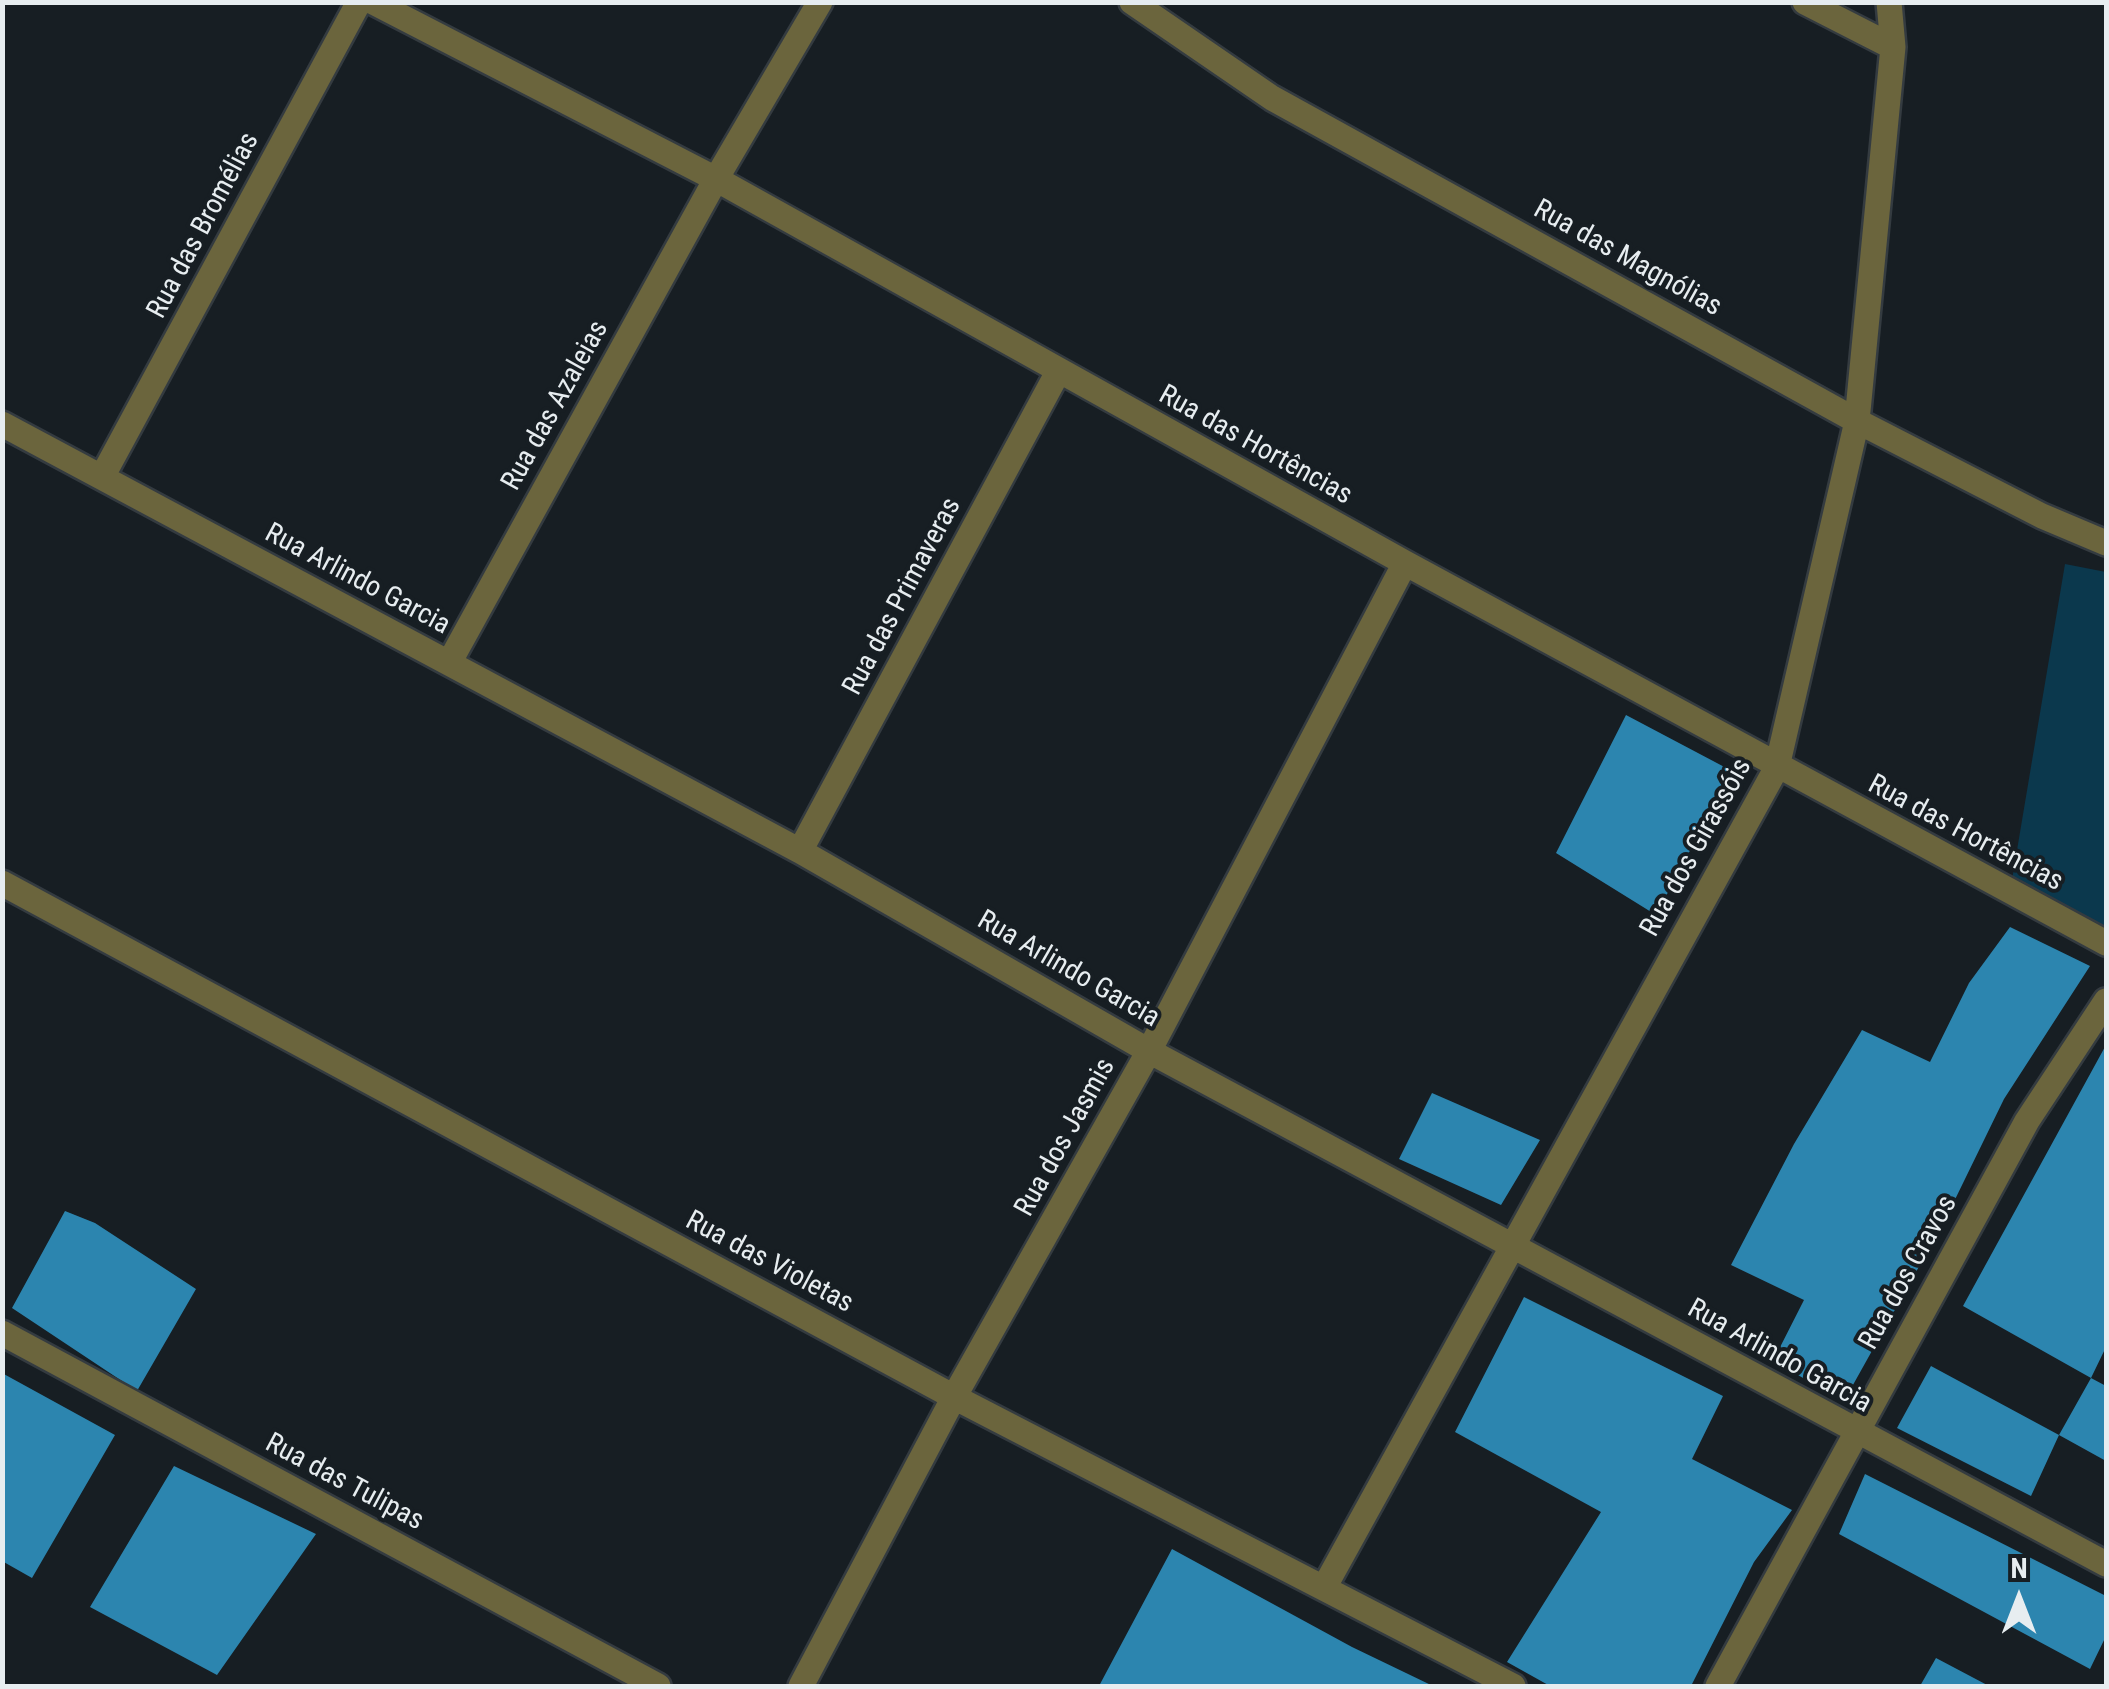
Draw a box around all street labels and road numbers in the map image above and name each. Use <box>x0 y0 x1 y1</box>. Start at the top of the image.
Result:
street label: Rua das Bromélias <box>141 127 267 325</box>
street label: Rua das Magnólias <box>1527 193 1727 325</box>
street label: Rua das Azaleias <box>496 315 616 497</box>
street label: Rua das Hortências <box>1152 379 1358 513</box>
street label: Rua das Primaveras <box>837 493 969 701</box>
street label: Rua Arlindo Garcia <box>259 517 455 643</box>
street label: Rua dos Girassóis <box>1634 753 1760 943</box>
street label: Rua das Hortências <box>1862 768 2068 900</box>
street label: Rua Arlindo Garcia <box>971 904 1165 1036</box>
street label: Rua dos Jasmis <box>1009 1053 1123 1223</box>
street label: Rua dos Cravos <box>1853 1190 1965 1356</box>
street label: Rua das Violetas <box>679 1205 859 1321</box>
street label: Rua Arlindo Garcia <box>1681 1293 1877 1421</box>
street label: Rua das Tulipas <box>259 1427 429 1539</box>

